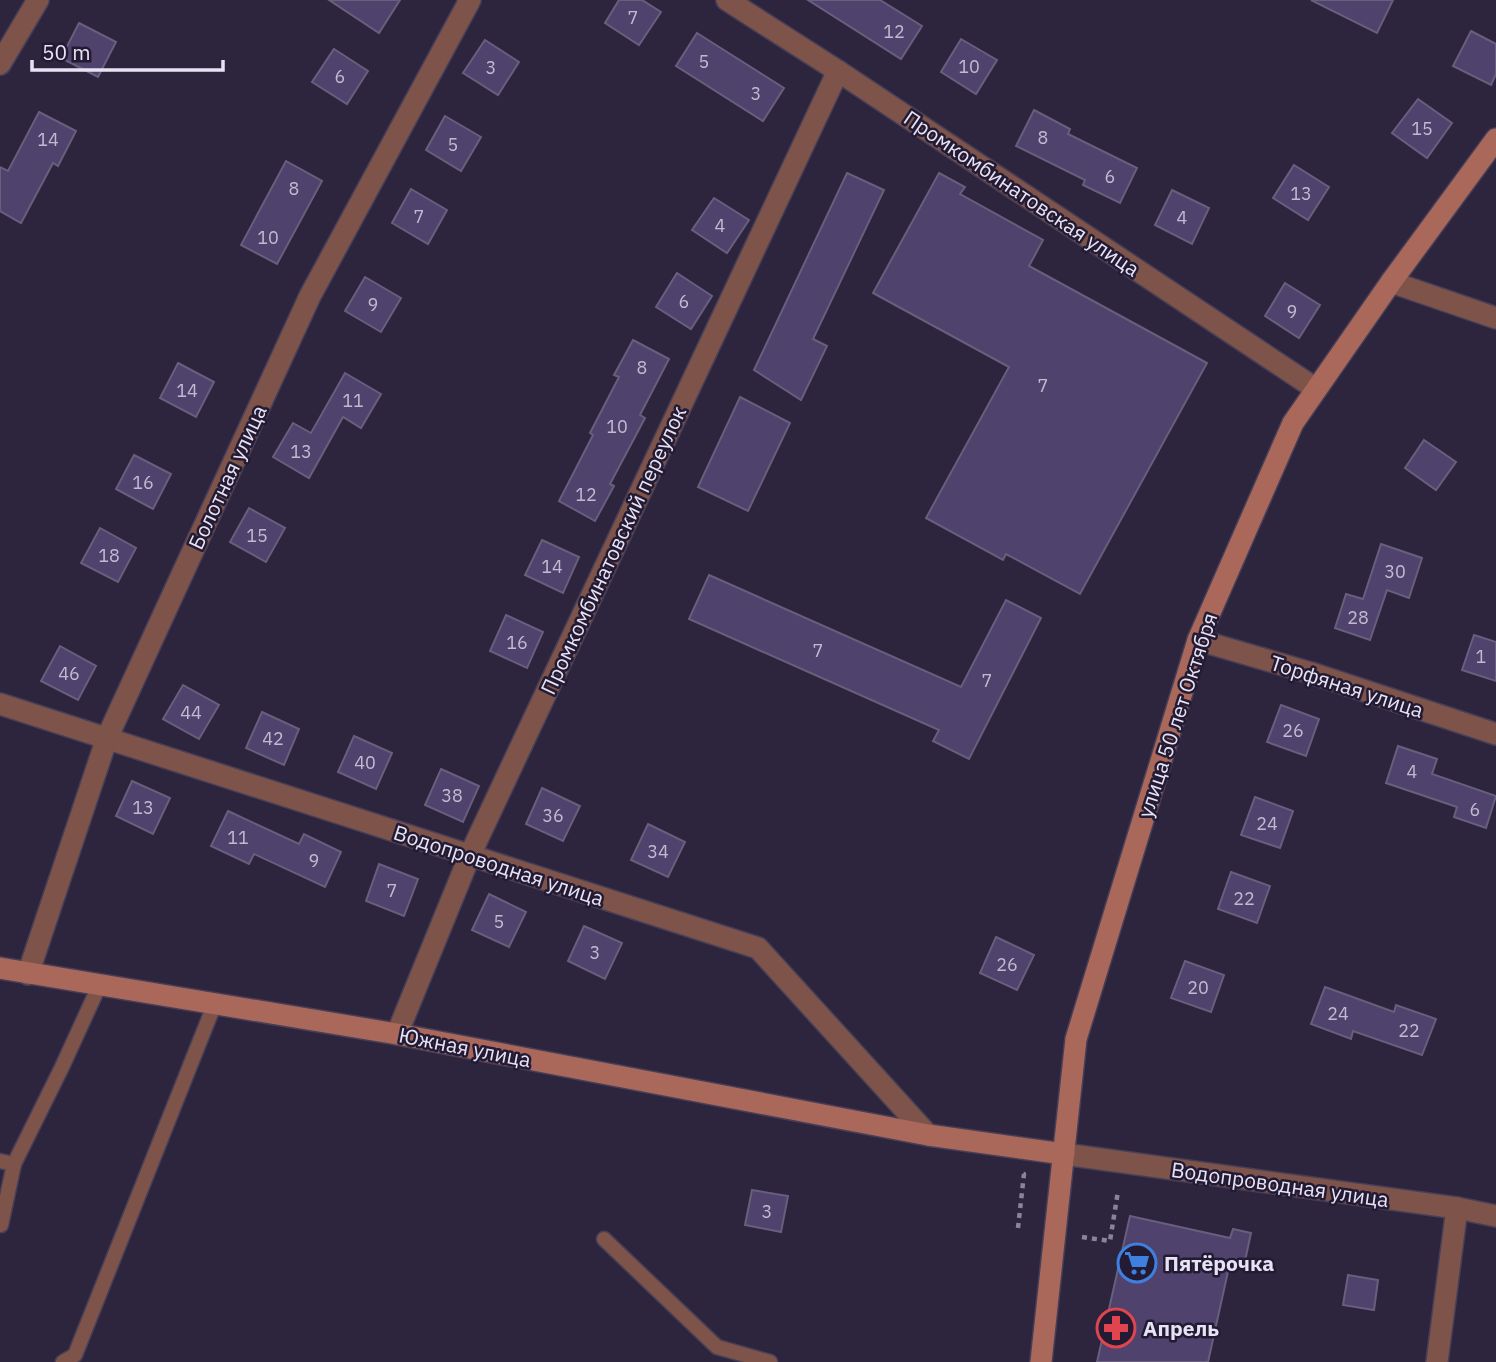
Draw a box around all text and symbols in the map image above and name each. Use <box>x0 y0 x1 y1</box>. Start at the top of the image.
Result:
house number: 7 <box>628 6 638 29</box>
house number: 12 <box>883 20 905 43</box>
scale bar <box>32 28 222 72</box>
text: 50 m <box>42 38 91 66</box>
house number: 5 <box>699 50 709 73</box>
house number: 10 <box>958 55 980 78</box>
house number: 3 <box>486 56 496 79</box>
house number: 6 <box>335 65 345 88</box>
house number: 3 <box>751 82 761 105</box>
street label: Промкомбинатовская улица <box>899 103 1145 283</box>
house number: 15 <box>1411 117 1433 140</box>
house number: 8 <box>1038 126 1048 149</box>
house number: 14 <box>37 128 59 151</box>
house number: 5 <box>448 133 458 156</box>
house number: 6 <box>1105 165 1115 188</box>
house number: 8 <box>289 177 299 200</box>
house number: 13 <box>1290 182 1312 205</box>
house number: 7 <box>414 205 424 228</box>
house number: 4 <box>1177 206 1188 229</box>
house number: 4 <box>715 214 726 237</box>
house number: 10 <box>257 226 279 249</box>
house number: 6 <box>679 290 689 313</box>
house number: 9 <box>368 293 378 316</box>
house number: 9 <box>1287 300 1297 323</box>
house number: 8 <box>637 356 647 379</box>
house number: 7 <box>1038 374 1048 397</box>
house number: 14 <box>176 379 198 402</box>
house number: 11 <box>342 389 364 412</box>
street label: Болотная улица <box>181 400 273 554</box>
street label: Промкомбинатовский переулок <box>534 401 692 699</box>
house number: 10 <box>606 415 628 438</box>
house number: 13 <box>290 440 312 463</box>
house number: 16 <box>132 471 154 494</box>
house number: 12 <box>575 483 597 506</box>
house number: 15 <box>246 524 268 547</box>
house number: 18 <box>98 544 120 567</box>
house number: 14 <box>541 555 563 578</box>
house number: 30 <box>1384 560 1406 583</box>
house number: 28 <box>1347 606 1369 629</box>
street label: улица 50 лет Октября <box>1131 609 1223 821</box>
house number: 16 <box>506 631 528 654</box>
house number: 7 <box>813 639 823 662</box>
house number: 1 <box>1476 645 1486 668</box>
street label: Торфяная улица <box>1267 648 1427 724</box>
house number: 46 <box>58 662 80 685</box>
house number: 7 <box>982 669 992 692</box>
house number: 44 <box>180 701 202 724</box>
house number: 26 <box>1282 719 1304 742</box>
house number: 42 <box>262 727 284 750</box>
house number: 40 <box>354 751 376 774</box>
house number: 4 <box>1407 760 1418 783</box>
house number: 38 <box>441 784 463 807</box>
house number: 13 <box>132 796 154 819</box>
house number: 6 <box>1470 798 1480 821</box>
house number: 36 <box>542 804 564 827</box>
house number: 24 <box>1256 812 1278 835</box>
street label: Водопроводная улица <box>390 818 608 912</box>
house number: 11 <box>227 826 249 849</box>
house number: 34 <box>647 840 669 863</box>
house number: 9 <box>309 849 319 872</box>
house number: 7 <box>387 879 397 902</box>
house number: 22 <box>1233 887 1255 910</box>
house number: 5 <box>494 910 504 933</box>
house number: 3 <box>590 941 600 964</box>
house number: 26 <box>996 953 1018 976</box>
house number: 20 <box>1187 976 1209 999</box>
house number: 24 <box>1327 1002 1349 1025</box>
house number: 22 <box>1398 1019 1420 1042</box>
street label: Южная улица <box>397 1020 533 1074</box>
street label: Водопроводная улица <box>1169 1155 1391 1213</box>
house number: 3 <box>762 1200 772 1223</box>
supermarket icon: Пятёрочка <box>1116 1242 1158 1284</box>
place label: Пятёрочка <box>1164 1249 1274 1277</box>
pharmacy icon: Апрель <box>1095 1307 1137 1349</box>
place label: Апрель <box>1143 1314 1219 1342</box>

